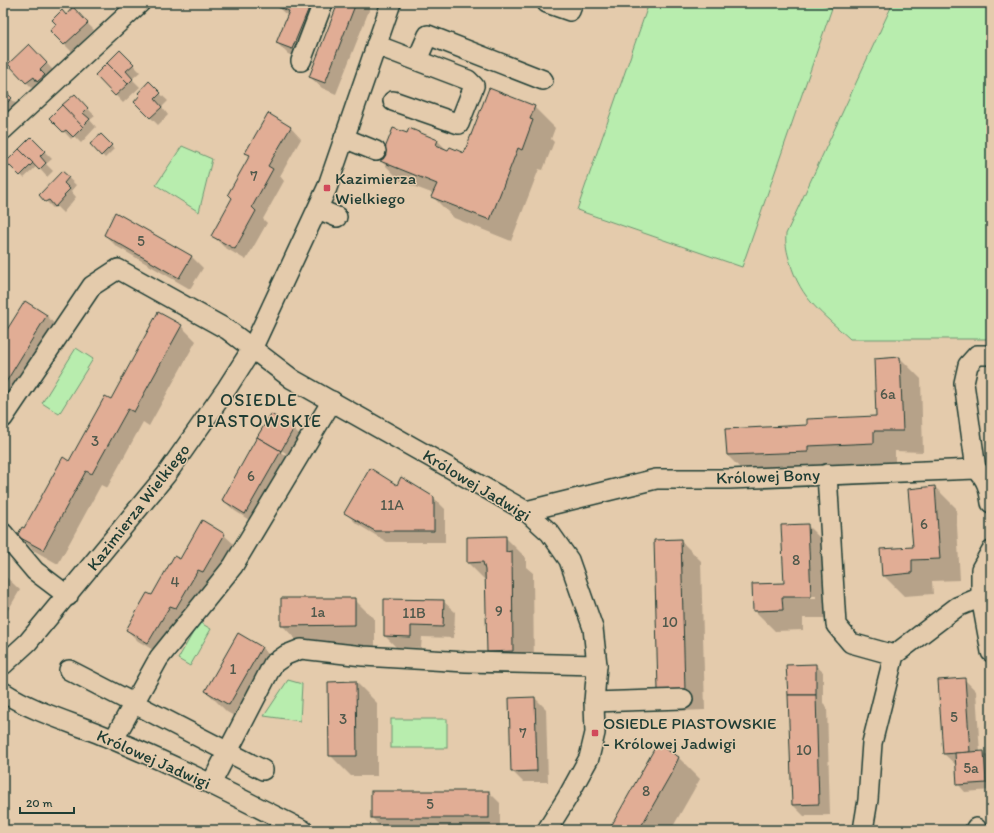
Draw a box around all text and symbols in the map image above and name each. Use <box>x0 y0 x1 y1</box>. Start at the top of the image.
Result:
house number: 7 <box>250 167 258 185</box>
place label: Kazimierza Wielkiego <box>335 168 416 208</box>
marker: Kazimierza Wielkiego <box>322 183 332 193</box>
house number: 5 <box>137 232 145 250</box>
house number: 6a <box>880 385 896 403</box>
district label: OSIEDLE PIASTOWSKIE <box>196 389 322 432</box>
house number: 3 <box>91 432 99 450</box>
street label: Kazimierza Wielkiego <box>82 440 194 574</box>
street label: Królowej Jadwigi <box>419 445 535 525</box>
street label: Królowej Bony <box>716 464 820 488</box>
house number: 6 <box>247 467 255 485</box>
house number: 11A <box>380 496 404 514</box>
house number: 6 <box>920 515 928 533</box>
house number: 8 <box>792 551 800 569</box>
house number: 4 <box>170 573 180 591</box>
house number: 9 <box>495 602 503 620</box>
house number: 1a <box>311 603 326 621</box>
house number: 11B <box>402 604 426 622</box>
house number: 10 <box>662 613 678 631</box>
house number: 1 <box>230 660 237 678</box>
house number: 5 <box>950 708 958 726</box>
house number: 3 <box>339 710 347 728</box>
place label: OSIEDLE PIASTOWSKIE - Królowej Jadwigi <box>603 713 776 753</box>
house number: 7 <box>519 724 527 742</box>
street label: Królowej Jadwigi <box>94 725 214 793</box>
marker: OSIEDLE PIASTOWSKIE - Królowej Jadwigi <box>590 728 600 738</box>
house number: 10 <box>796 741 812 759</box>
house number: 5a <box>963 759 979 777</box>
house number: 8 <box>642 782 650 800</box>
scale bar <box>20 789 74 815</box>
house number: 5 <box>426 795 434 813</box>
text: 20 m <box>26 796 53 810</box>

